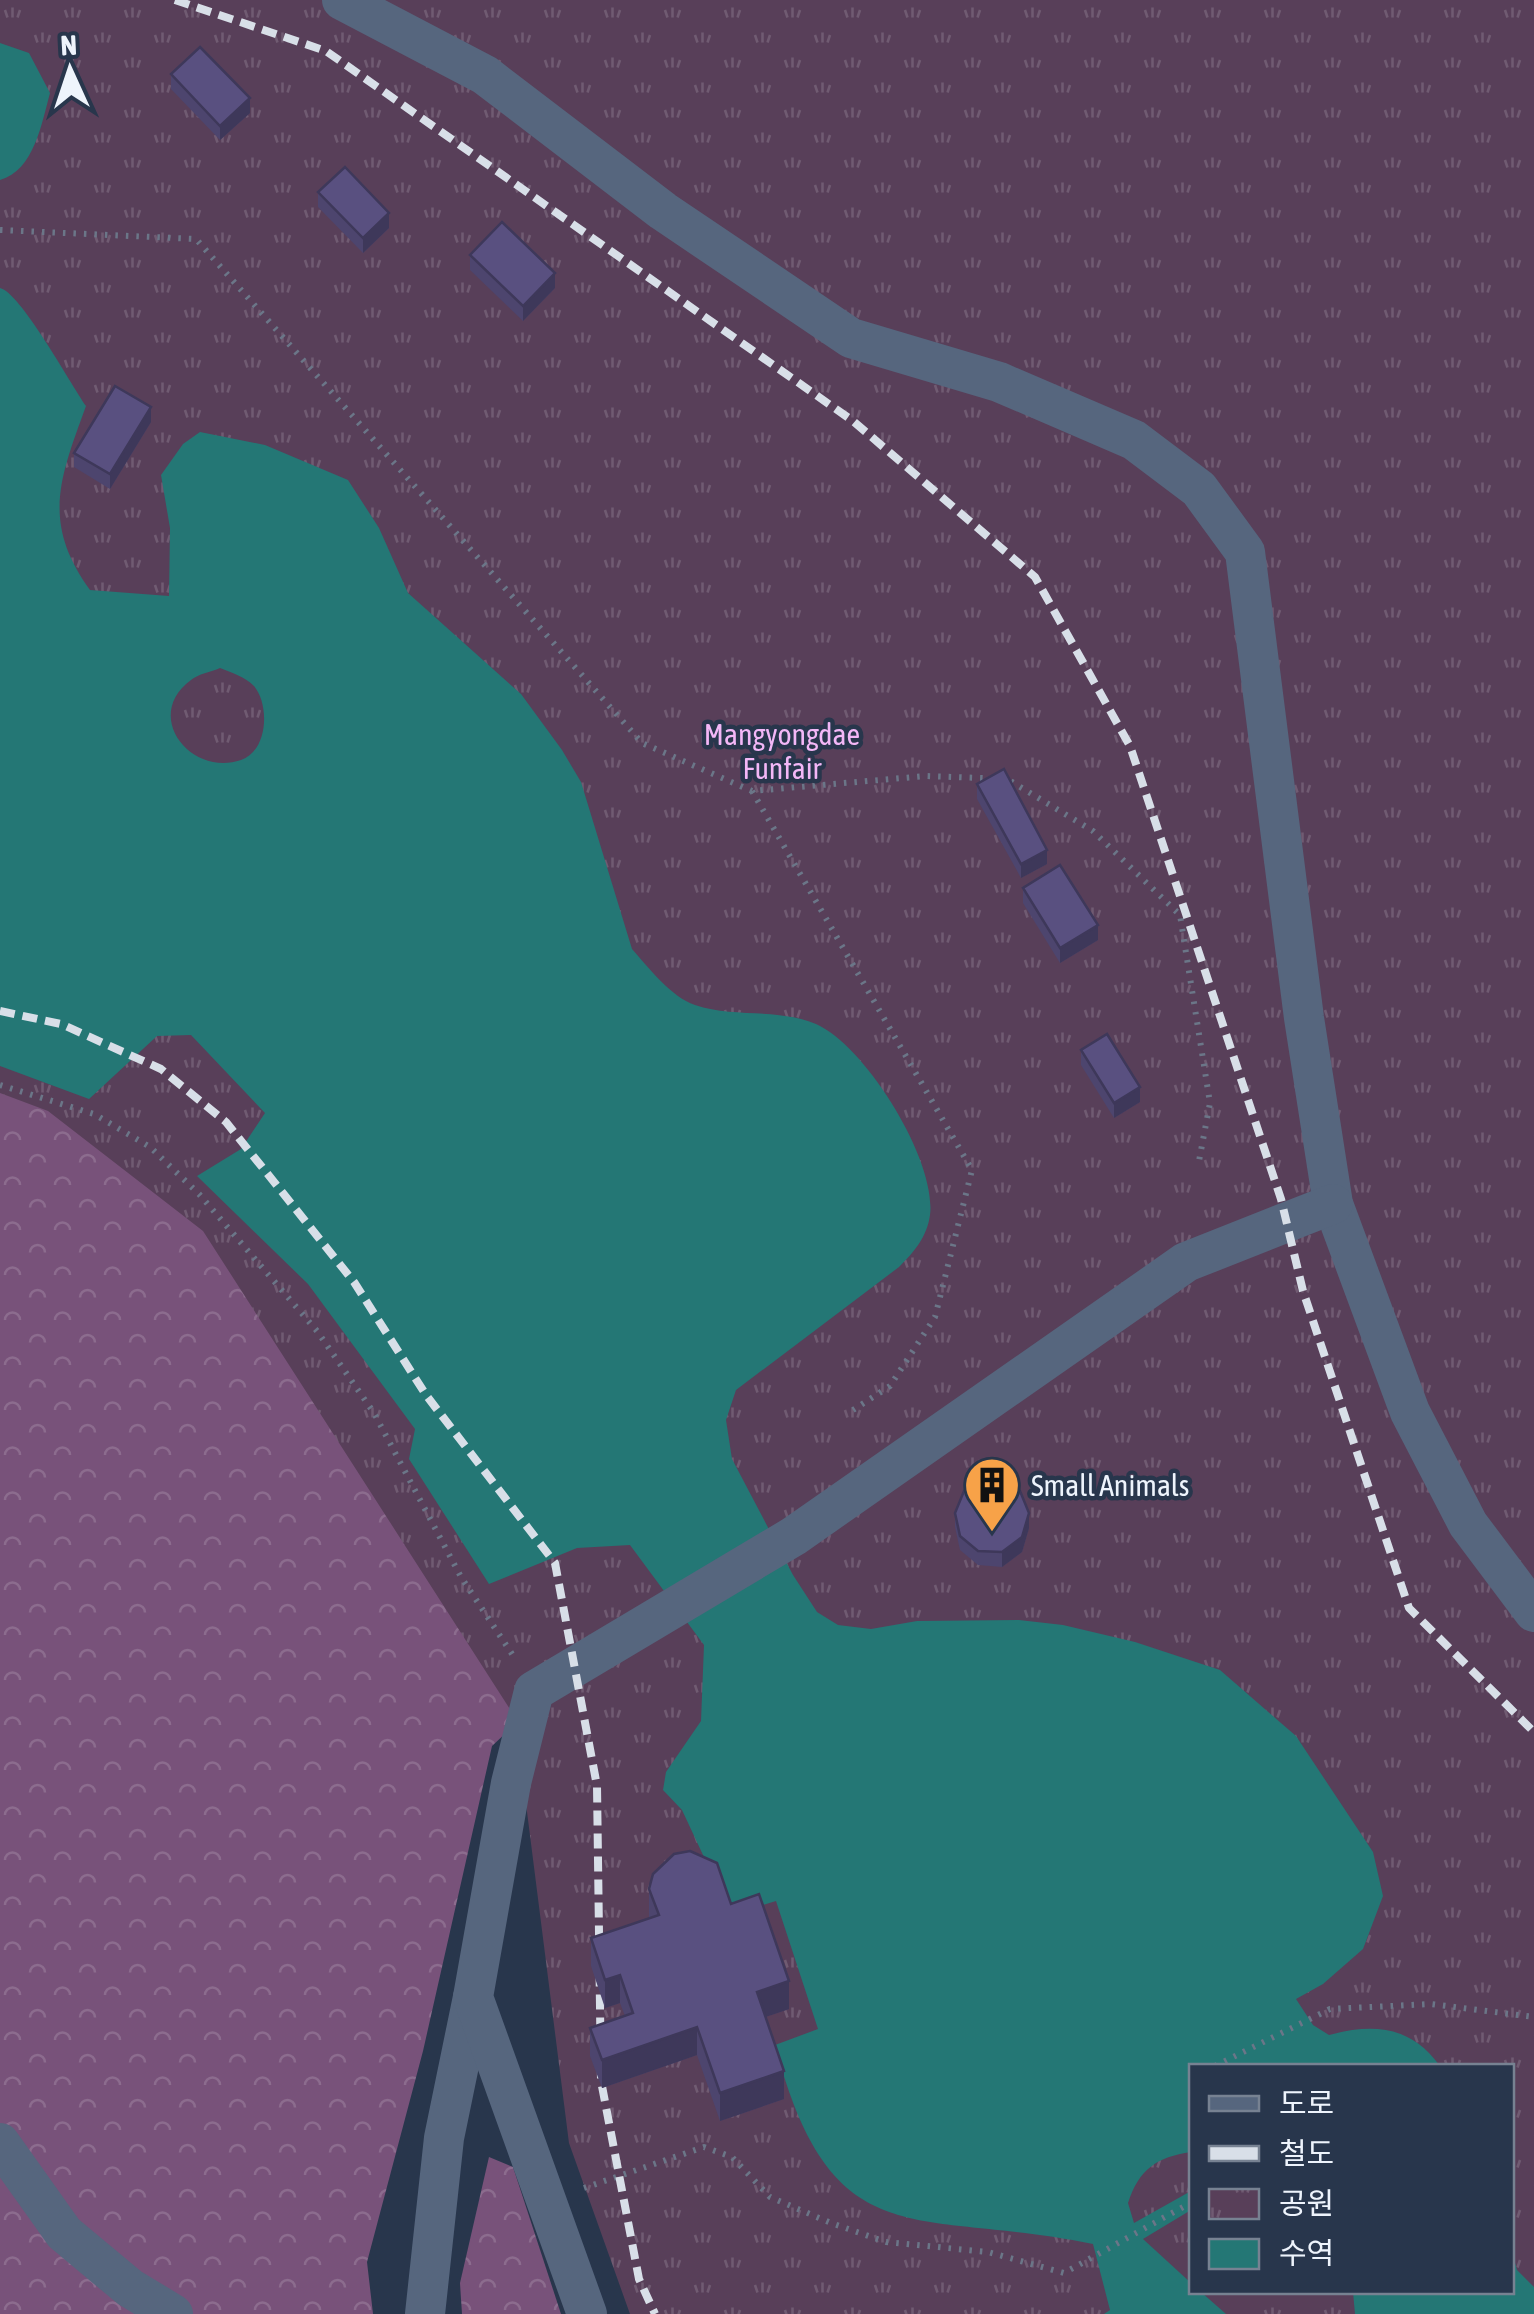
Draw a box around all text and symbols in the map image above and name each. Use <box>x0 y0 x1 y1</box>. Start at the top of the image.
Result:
north arrow <box>20 20 120 120</box>
text: N <box>60 29 78 61</box>
park label: Mangyongdae Funfair <box>704 717 860 785</box>
building icon: Small Animals <box>962 1455 1022 1534</box>
place label: Small Animals <box>1031 1468 1189 1502</box>
legend <box>1189 2064 1514 2294</box>
text: 도로 <box>1279 2086 1334 2120</box>
text: 철도 <box>1279 2136 1334 2170</box>
text: 공원 <box>1279 2186 1334 2220</box>
text: 수역 <box>1279 2236 1334 2270</box>

